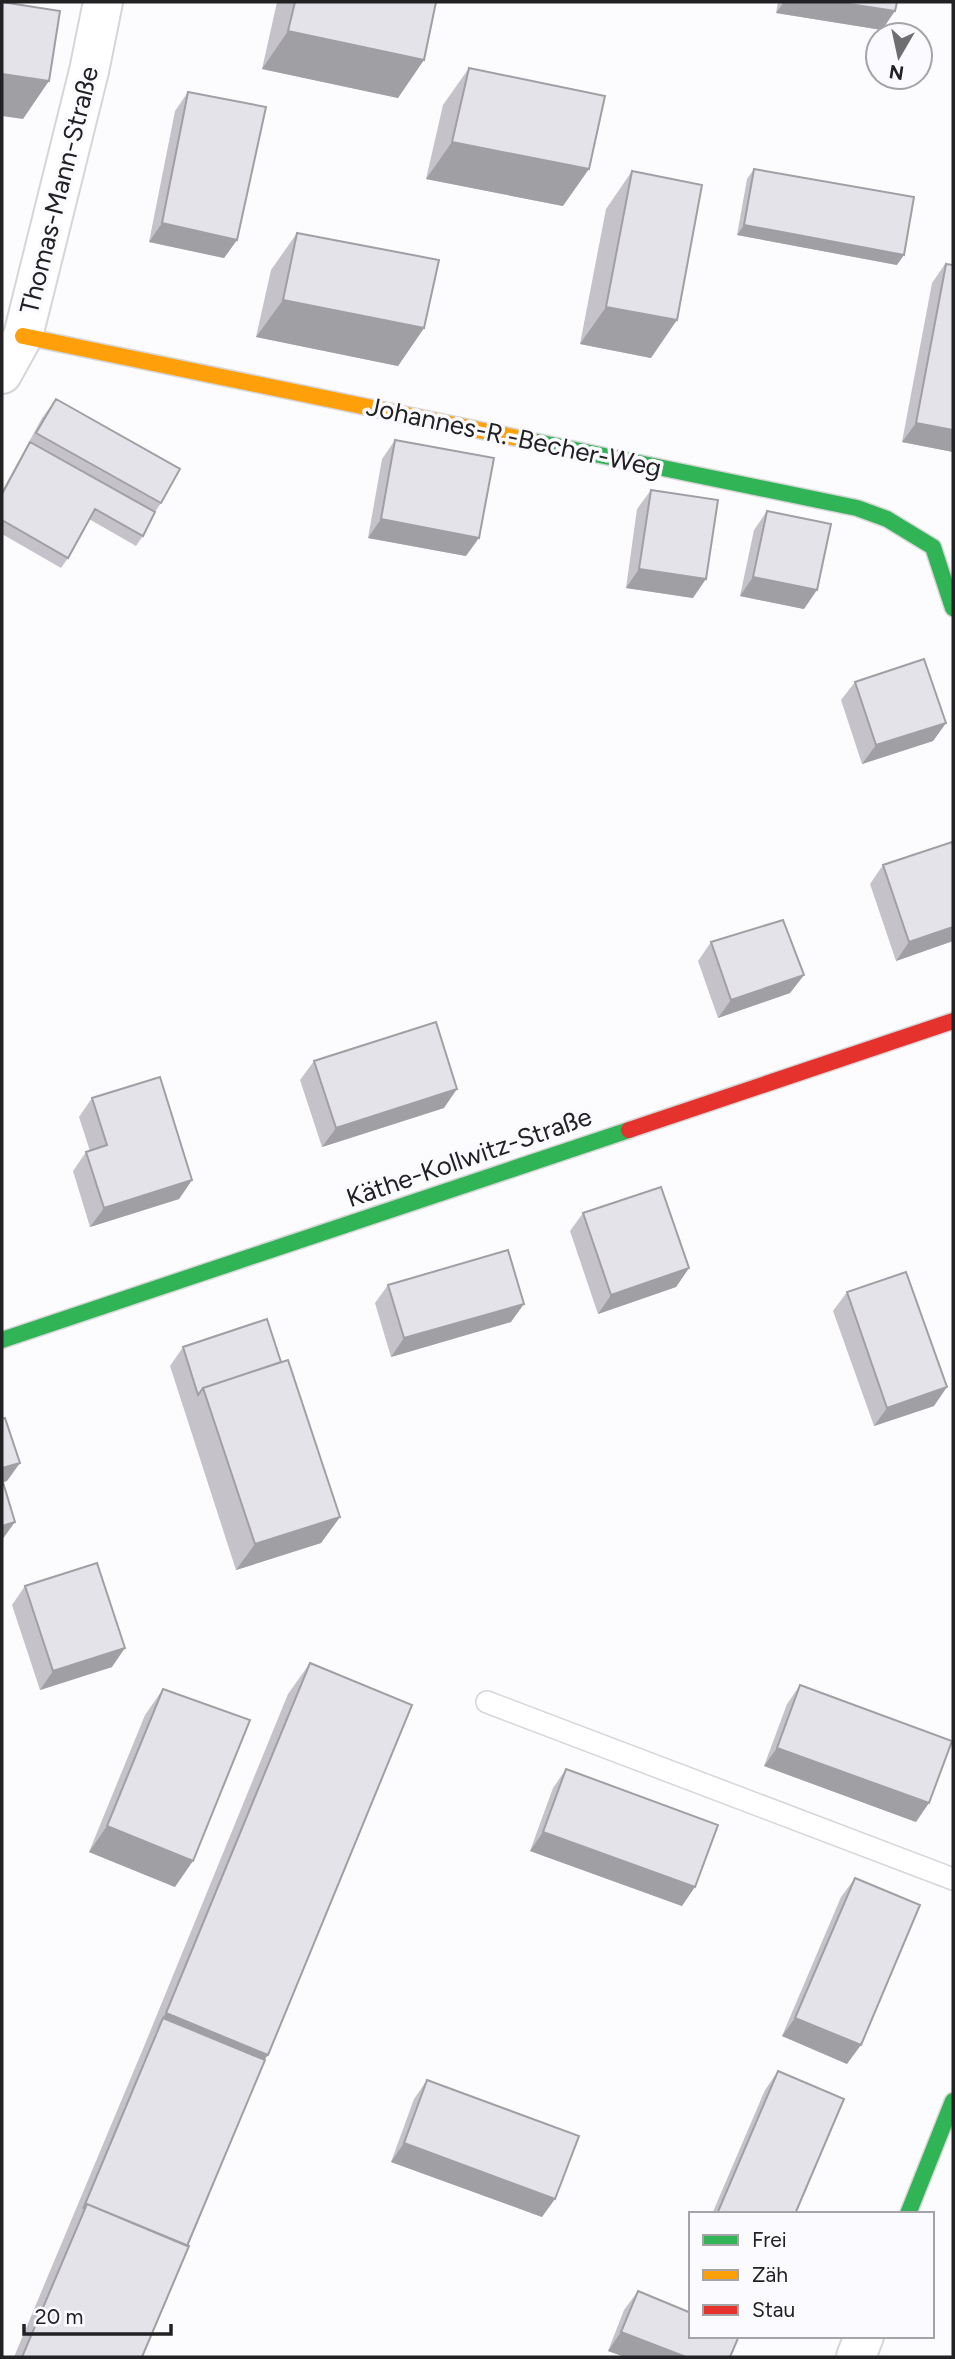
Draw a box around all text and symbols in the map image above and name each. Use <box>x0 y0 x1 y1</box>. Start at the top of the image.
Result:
north arrow <box>864 21 934 91</box>
text: N <box>887 60 905 85</box>
street label: Thomas-Mann-Straße <box>13 63 105 317</box>
street label: Johannes-R.-Becher-Weg <box>364 390 664 484</box>
street label: Käthe-Kollwitz-Straße <box>342 1100 596 1214</box>
legend <box>689 2212 934 2338</box>
text: Frei <box>752 2227 787 2252</box>
text: Zäh <box>752 2262 788 2287</box>
scale bar <box>24 2292 172 2336</box>
text: Stau <box>752 2297 795 2322</box>
text: 20 m <box>35 2304 83 2329</box>

